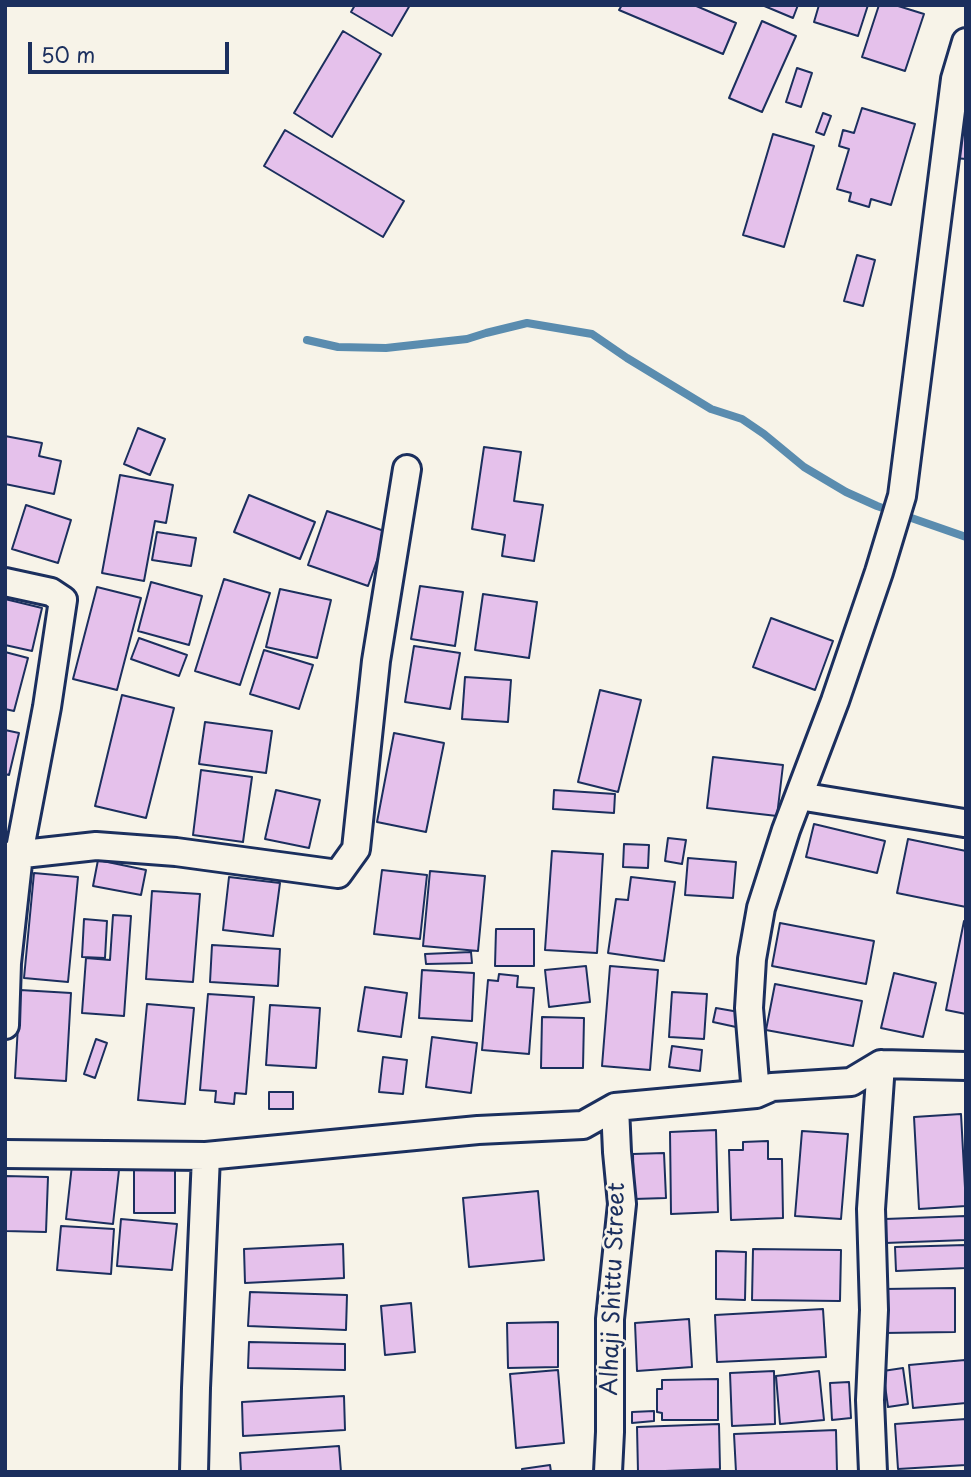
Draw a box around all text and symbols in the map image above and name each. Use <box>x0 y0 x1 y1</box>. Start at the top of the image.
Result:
scale bar <box>32 28 233 72</box>
text: 50 m <box>41 38 95 70</box>
street label: Alhaji Shittu Street <box>596 1182 632 1396</box>

